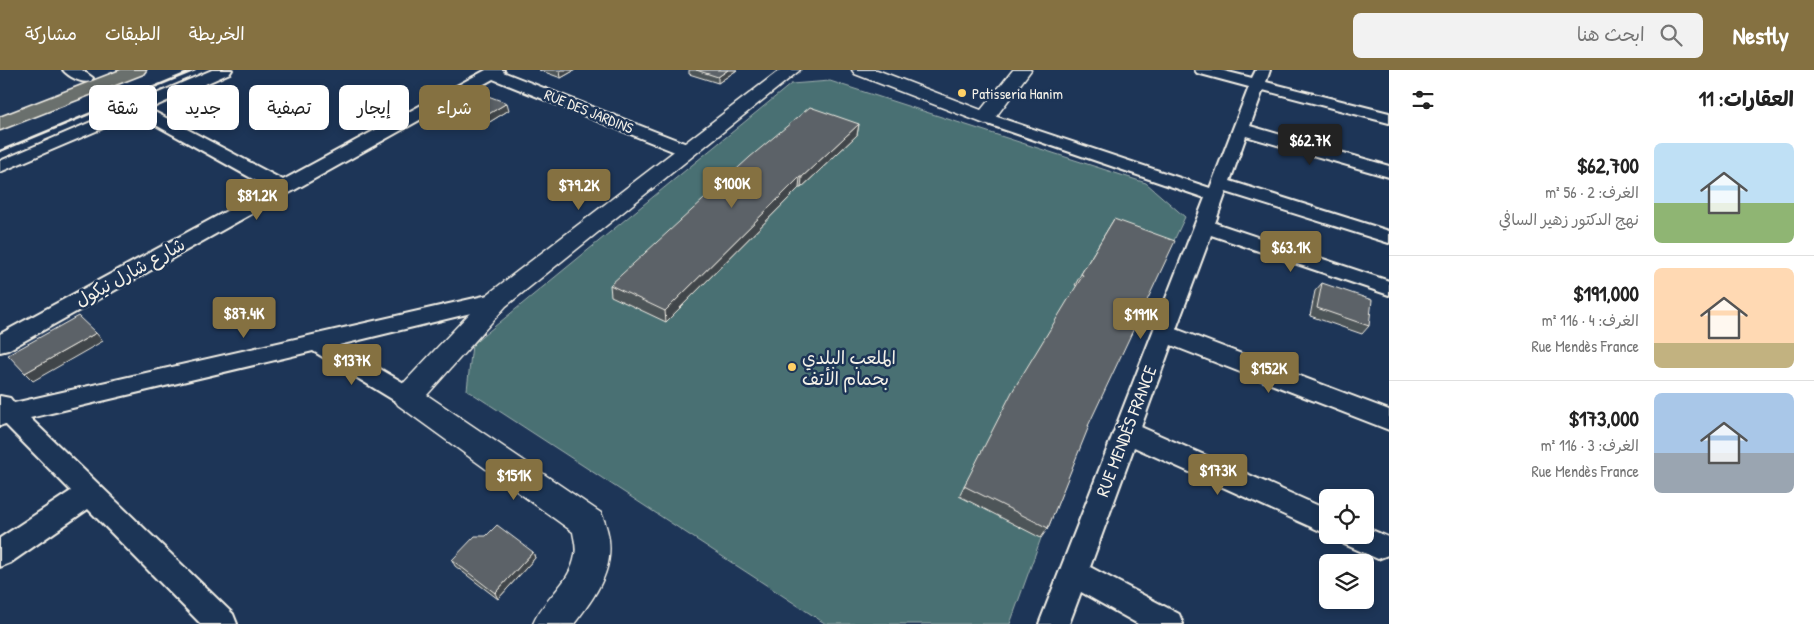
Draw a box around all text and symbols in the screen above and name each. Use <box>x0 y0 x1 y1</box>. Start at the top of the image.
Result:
search box <box>1353 13 1703 58</box>
text: Nestly <box>1733 19 1789 51</box>
text: مشاركة <box>25 21 77 46</box>
text: الطبقات <box>105 21 161 46</box>
text: الخريطة <box>189 21 245 46</box>
text: ابحث هنا <box>1577 21 1645 47</box>
icon: search <box>1657 21 1685 49</box>
place label: Patisseria Hanim <box>972 83 1063 104</box>
street label: RUE DES JARDINS <box>541 84 637 138</box>
text: العقارات: 11 <box>1699 84 1794 113</box>
chip: شقة <box>89 85 157 130</box>
chip: جديد <box>167 85 239 130</box>
chip: تصفية <box>249 85 329 130</box>
chip: إيجار <box>339 85 409 130</box>
chip: شراء <box>419 85 490 130</box>
icon: filters <box>1409 86 1437 114</box>
marker: Patisseria Hanim <box>956 87 968 99</box>
pin: $62.7K <box>1269 124 1351 166</box>
text: $62.7K <box>1289 129 1331 151</box>
text: $62,700 <box>1577 151 1639 180</box>
icon: home <box>1694 163 1754 223</box>
pin: $100K <box>697 166 767 209</box>
pin: $79.2K <box>538 168 620 211</box>
text: $100K <box>714 172 750 194</box>
text: $79.2K <box>558 174 600 196</box>
pin: $81.2K <box>216 178 298 221</box>
text: الغرف: 2 · 56 m² <box>1545 181 1639 203</box>
text: $81.2K <box>237 184 277 206</box>
text: نهج الدكتور زهير السافي <box>1499 208 1639 230</box>
pin: $63.1K <box>1250 230 1332 273</box>
street label: شارع شارل نيكول <box>71 232 189 312</box>
text: $63.1K <box>1271 236 1311 258</box>
text: $191,000 <box>1573 279 1639 308</box>
icon: home <box>1694 288 1754 348</box>
pin: $87.4K <box>203 296 285 339</box>
pin: $191K <box>1106 298 1176 340</box>
text: $87.4K <box>224 302 264 324</box>
text: $191K <box>1124 303 1158 325</box>
text: الغرف: 4 · 116 m² <box>1542 309 1639 331</box>
text: Rue Mendès France <box>1531 335 1639 357</box>
pin: $137K <box>317 344 387 386</box>
place label: الملعب البلدي بحمام الأتف <box>802 345 896 393</box>
text: $137K <box>333 349 371 371</box>
pin: $152K <box>1234 352 1304 394</box>
text: $152K <box>1251 357 1287 379</box>
marker: الملعب البلدي بحمام الأتف <box>786 361 798 373</box>
street label: RUE MENDÈS FRANCE <box>1090 362 1162 500</box>
text: $173,000 <box>1568 404 1639 433</box>
icon: home <box>1694 413 1754 473</box>
text: الغرف: 3 · 116 m² <box>1541 434 1639 456</box>
pin: $173K <box>1183 454 1253 496</box>
pin: $151K <box>479 458 549 501</box>
text: $173K <box>1199 459 1237 481</box>
text: Rue Mendès France <box>1531 460 1639 482</box>
text: $151K <box>497 464 531 486</box>
map controls <box>1319 489 1374 609</box>
button: locate <box>1319 489 1374 544</box>
button: layers <box>1319 554 1374 609</box>

